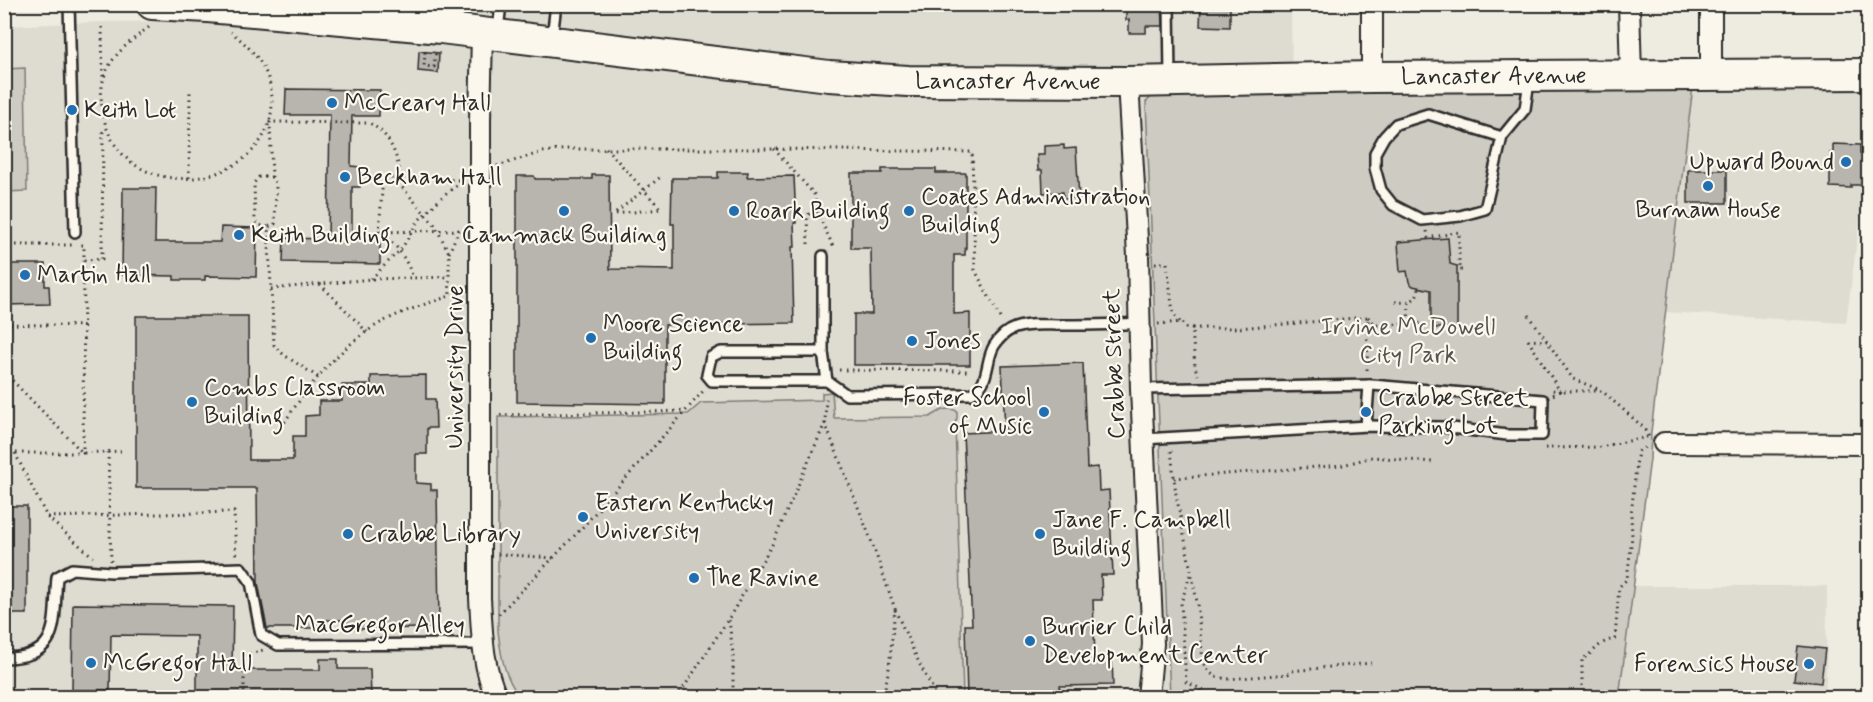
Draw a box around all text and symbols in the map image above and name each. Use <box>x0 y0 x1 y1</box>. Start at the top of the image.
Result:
street label: Lancaster Avenue <box>1401 60 1587 92</box>
street label: Lancaster Avenue <box>915 66 1101 97</box>
place label: McCreary Hall <box>344 88 491 119</box>
place label: Keith Lot <box>84 95 177 126</box>
marker: McCreary Hall <box>325 96 339 110</box>
marker: Keith Lot <box>65 103 79 117</box>
place label: Upward Bound <box>1690 147 1834 178</box>
marker: Upward Bound <box>1839 155 1853 169</box>
place label: Beckham Hall <box>357 162 502 193</box>
marker: Beckham Hall <box>338 170 352 184</box>
marker: Burnam House <box>1701 179 1715 193</box>
place label: Coates Administration Building <box>921 182 1150 244</box>
place label: Burnam House <box>1635 195 1781 226</box>
place label: Roark Building <box>746 196 890 230</box>
marker: Cammack Building <box>557 204 571 218</box>
marker: Roark Building <box>727 204 741 218</box>
marker: Coates Administration Building <box>902 204 916 218</box>
place label: Keith Building <box>251 220 391 254</box>
place label: Cammack Building <box>461 220 667 251</box>
marker: Keith Building <box>232 228 246 242</box>
place label: Martin Hall <box>37 260 151 291</box>
marker: Martin Hall <box>18 268 32 282</box>
street label: University Drive <box>440 285 471 449</box>
street label: Crabbe Street <box>1097 288 1133 440</box>
place label: Moore Science Building <box>603 309 743 371</box>
park label: Irvine McDowell City Park <box>1321 312 1495 371</box>
place label: Jones <box>924 326 981 357</box>
marker: Moore Science Building <box>584 331 598 345</box>
marker: Jones <box>905 334 919 348</box>
place label: Combs Classroom Building <box>204 373 385 435</box>
place label: Foster School of Music <box>903 383 1032 442</box>
place label: Crabbe Street Parking Lot <box>1378 383 1529 445</box>
marker: Combs Classroom Building <box>185 395 199 409</box>
marker: Foster School of Music <box>1037 405 1051 419</box>
marker: Crabbe Street Parking Lot <box>1359 405 1373 419</box>
place label: Eastern Kentucky University <box>595 488 774 547</box>
place label: Jane F. Campbell Building <box>1052 505 1231 567</box>
marker: Eastern Kentucky University <box>576 510 590 524</box>
place label: Crabbe Library <box>360 519 521 550</box>
marker: Crabbe Library <box>341 527 355 541</box>
marker: Jane F. Campbell Building <box>1033 527 1047 541</box>
place label: The Ravine <box>706 563 819 594</box>
marker: The Ravine <box>687 571 701 585</box>
street label: MacGregor Alley <box>295 610 465 644</box>
place label: Burrier Child Development Center <box>1042 612 1268 671</box>
marker: Burrier Child Development Center <box>1023 634 1037 648</box>
place label: McGregor Hall <box>103 648 252 682</box>
place label: Forensics House <box>1634 649 1797 680</box>
marker: McGregor Hall <box>84 656 98 670</box>
marker: Forensics House <box>1802 657 1816 671</box>

